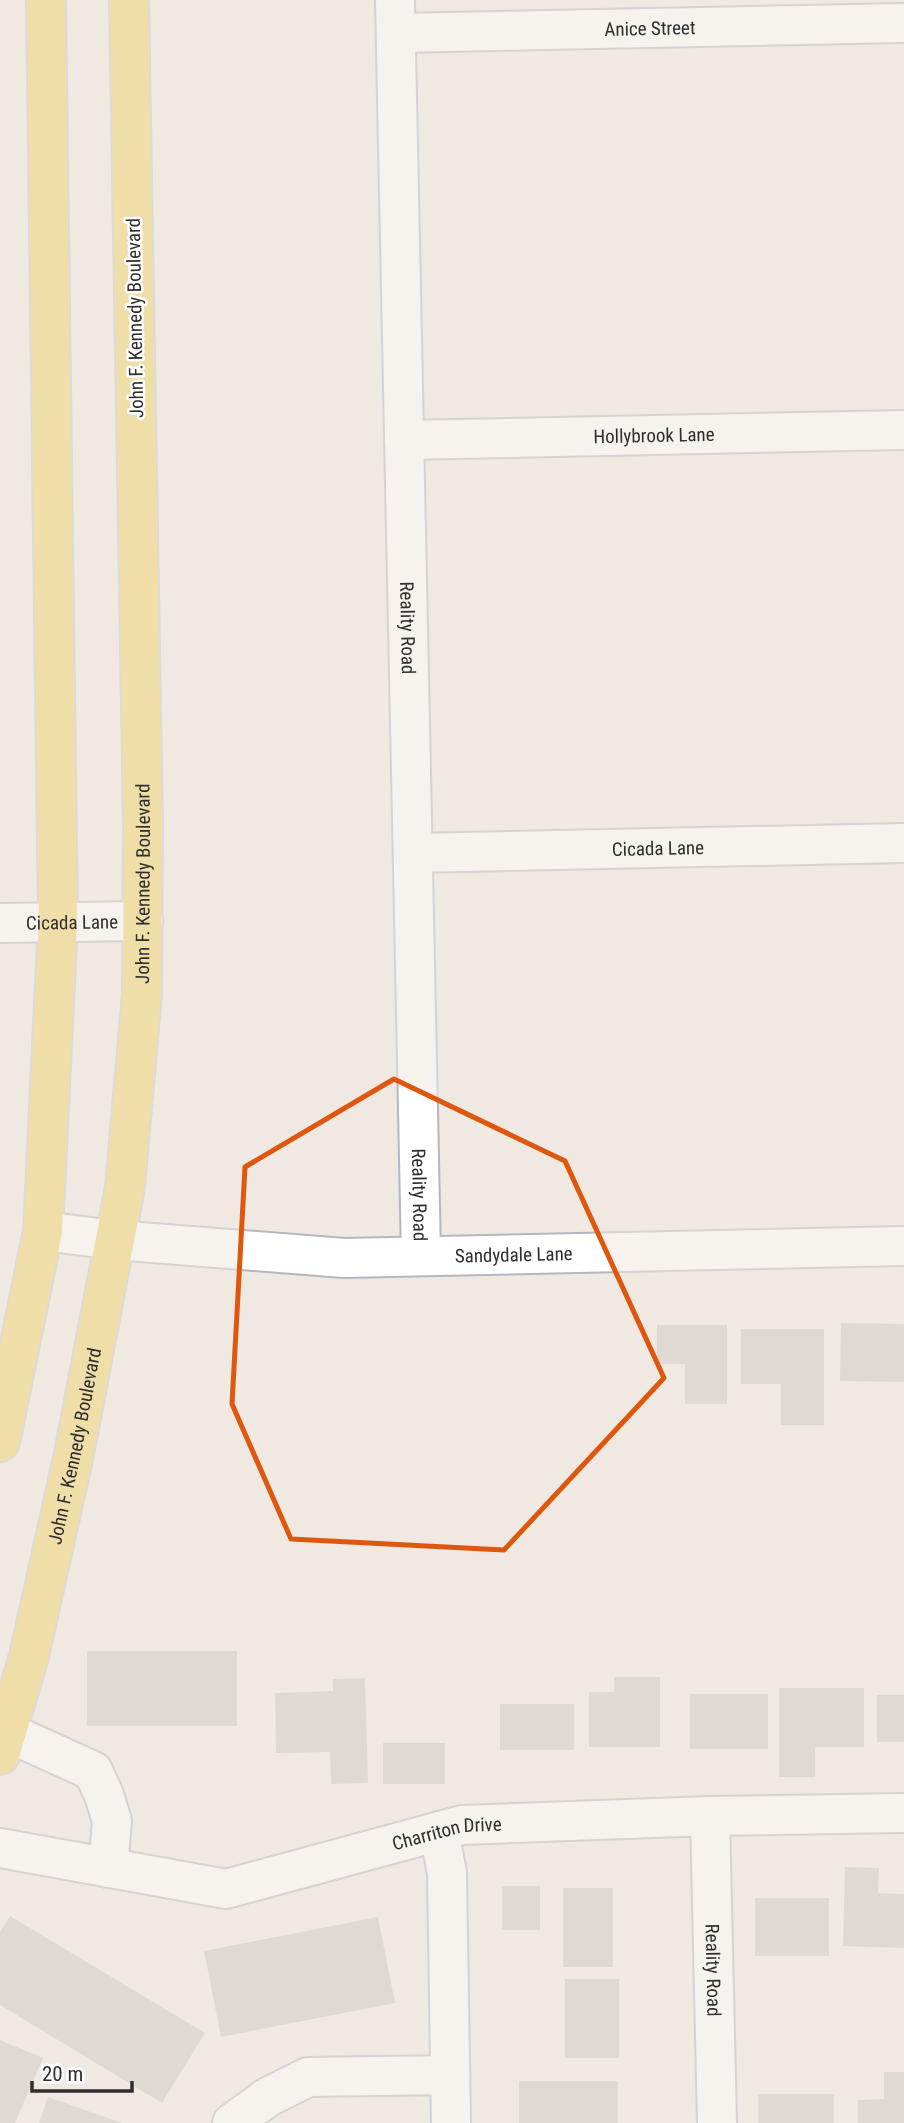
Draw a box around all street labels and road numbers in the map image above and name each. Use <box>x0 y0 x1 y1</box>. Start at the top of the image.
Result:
street label: Anice Street <box>604 16 696 40</box>
street label: John F. Kennedy Boulevard <box>122 218 148 418</box>
street label: Hollybrook Lane <box>593 422 715 448</box>
street label: Reality Road <box>396 581 420 675</box>
street label: John F. Kennedy Boulevard <box>131 783 155 984</box>
street label: Cicada Lane <box>612 836 704 860</box>
street label: Cicada Lane <box>26 910 118 934</box>
street label: Reality Road <box>407 1148 432 1241</box>
street label: Sandydale Lane <box>455 1242 573 1267</box>
street label: John F. Kennedy Boulevard <box>43 1346 106 1547</box>
street label: Charriton Drive <box>390 1812 502 1855</box>
street label: Reality Road <box>701 1923 726 2017</box>

